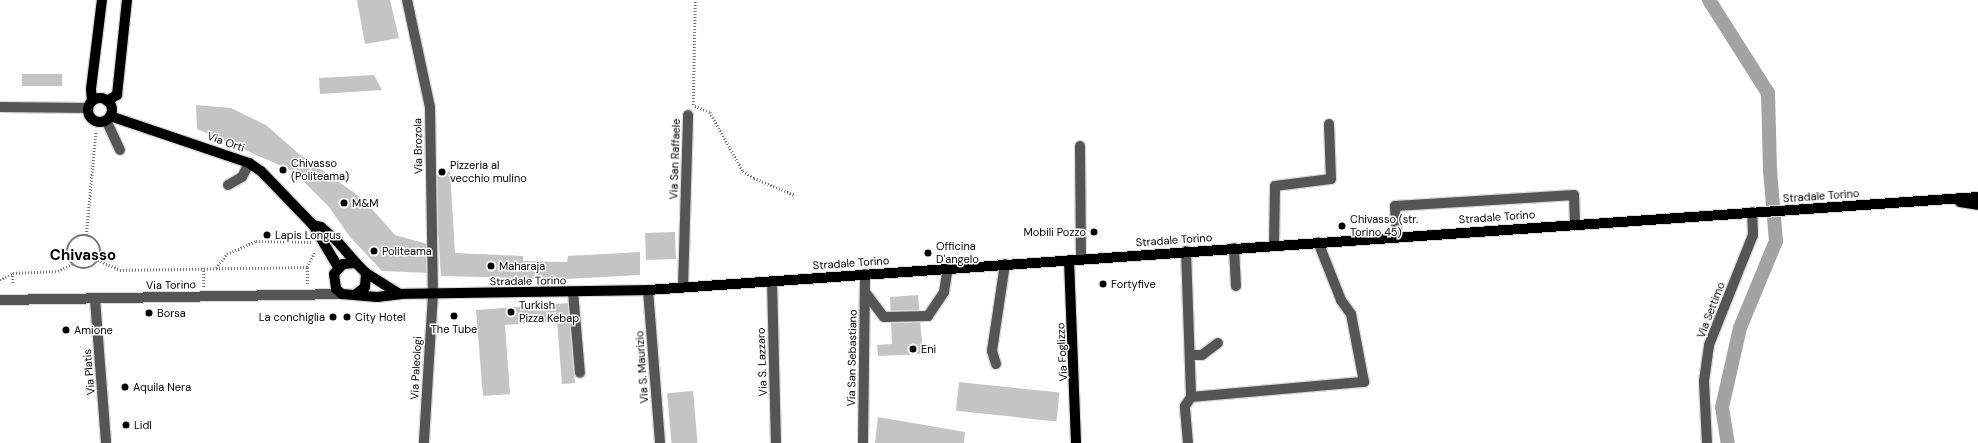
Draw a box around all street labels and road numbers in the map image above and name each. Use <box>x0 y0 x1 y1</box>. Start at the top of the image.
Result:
street label: Via Brozola <box>411 118 425 174</box>
street label: Via San Raffaele <box>667 118 683 200</box>
street label: Via Orti <box>206 130 246 154</box>
street label: Stradale Torino <box>1782 187 1860 205</box>
street label: Stradale Torino <box>1458 208 1536 226</box>
street label: Stradale Torino <box>1135 231 1213 249</box>
street label: Stradale Torino <box>812 254 890 272</box>
street label: Stradale Torino <box>490 274 566 288</box>
street label: Via Torino <box>146 278 196 292</box>
street label: Via Settimo <box>1694 280 1728 340</box>
street label: Via San Sebastiano <box>845 309 859 407</box>
street label: Via Foglizzo <box>1054 322 1070 382</box>
street label: Via S. Lazzaro <box>754 327 770 397</box>
street label: Via S. Maurizio <box>633 330 651 404</box>
street label: Via Paleologi <box>408 336 424 400</box>
street label: Via Platis <box>80 348 98 396</box>

